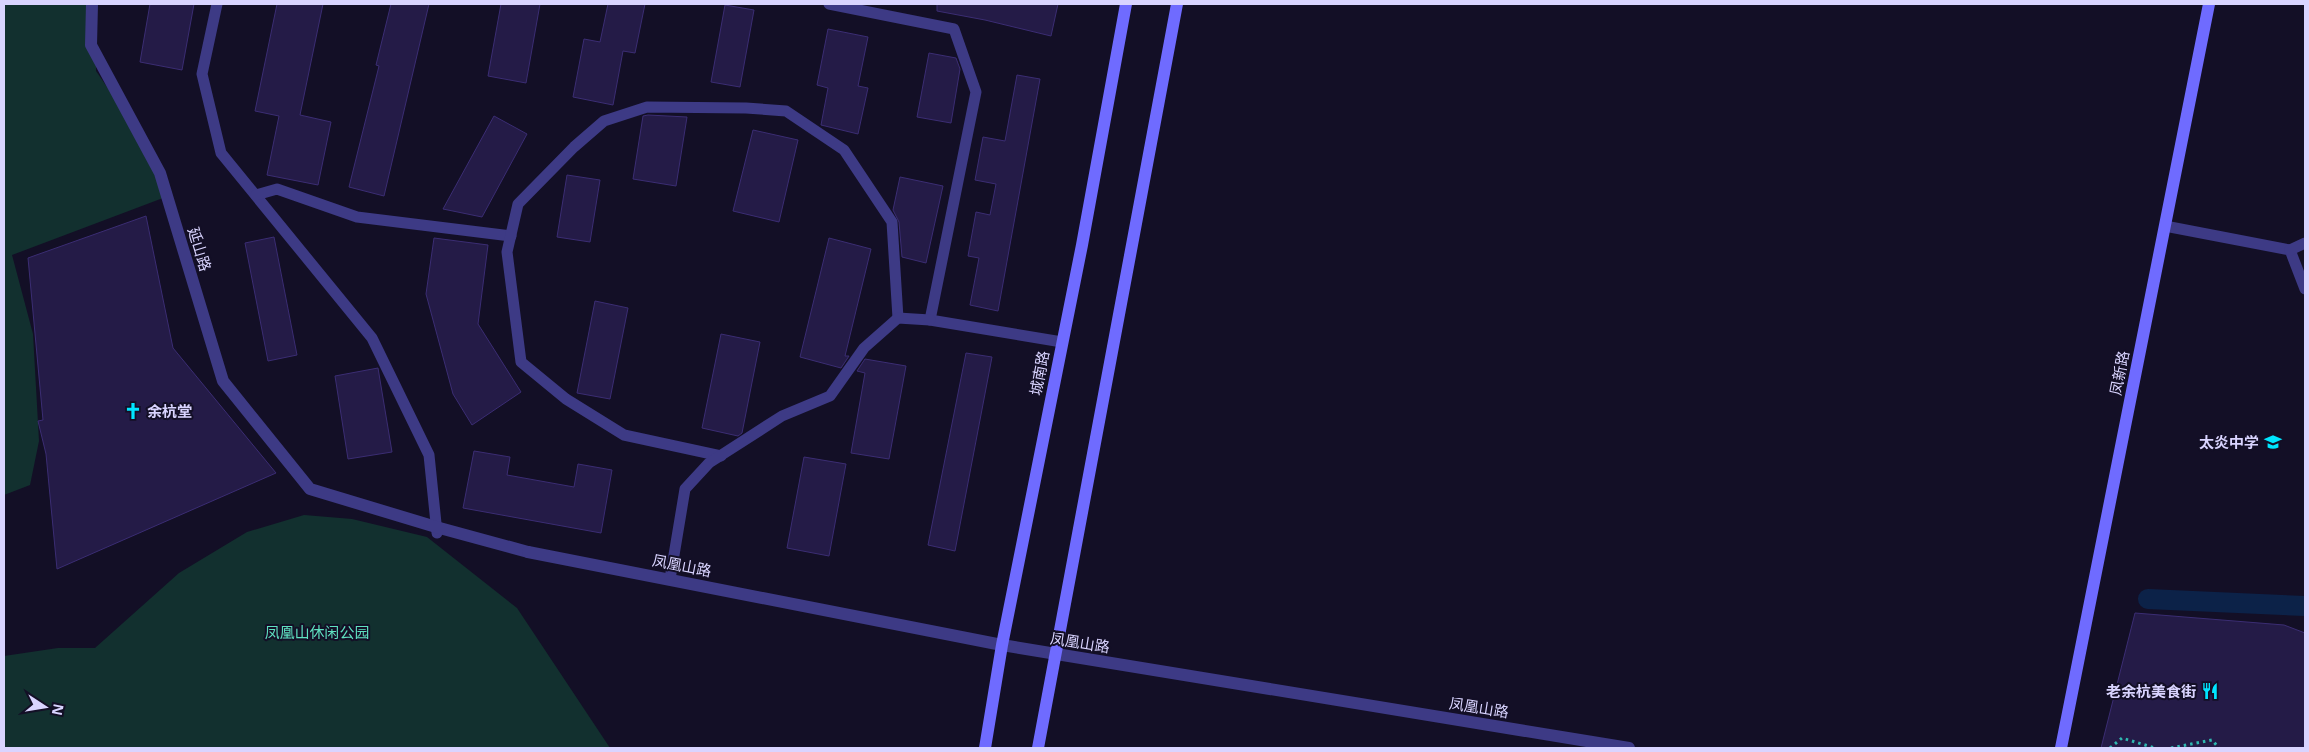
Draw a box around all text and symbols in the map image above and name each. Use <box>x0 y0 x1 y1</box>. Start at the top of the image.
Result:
street label: 延山路 <box>184 225 216 273</box>
street label: 城南路 <box>1025 349 1053 397</box>
street label: 凤新路 <box>2105 349 2133 397</box>
church icon: 余杭堂 <box>123 401 143 421</box>
place label: 余杭堂 <box>147 401 192 421</box>
place label: 太炎中学 <box>2199 432 2259 452</box>
school or university icon: 太炎中学 <box>2263 432 2283 452</box>
street label: 凤凰山路 <box>651 549 713 581</box>
park label: 凤凰山休闲公园 <box>264 622 370 642</box>
street label: 凤凰山路 <box>1049 627 1111 657</box>
place label: 老余杭美食街 <box>2106 681 2196 701</box>
restaurant icon: 老余杭美食街 <box>2200 681 2220 701</box>
north arrow <box>20 682 70 732</box>
street label: 凤凰山路 <box>1448 692 1510 722</box>
text: N <box>48 702 69 717</box>

